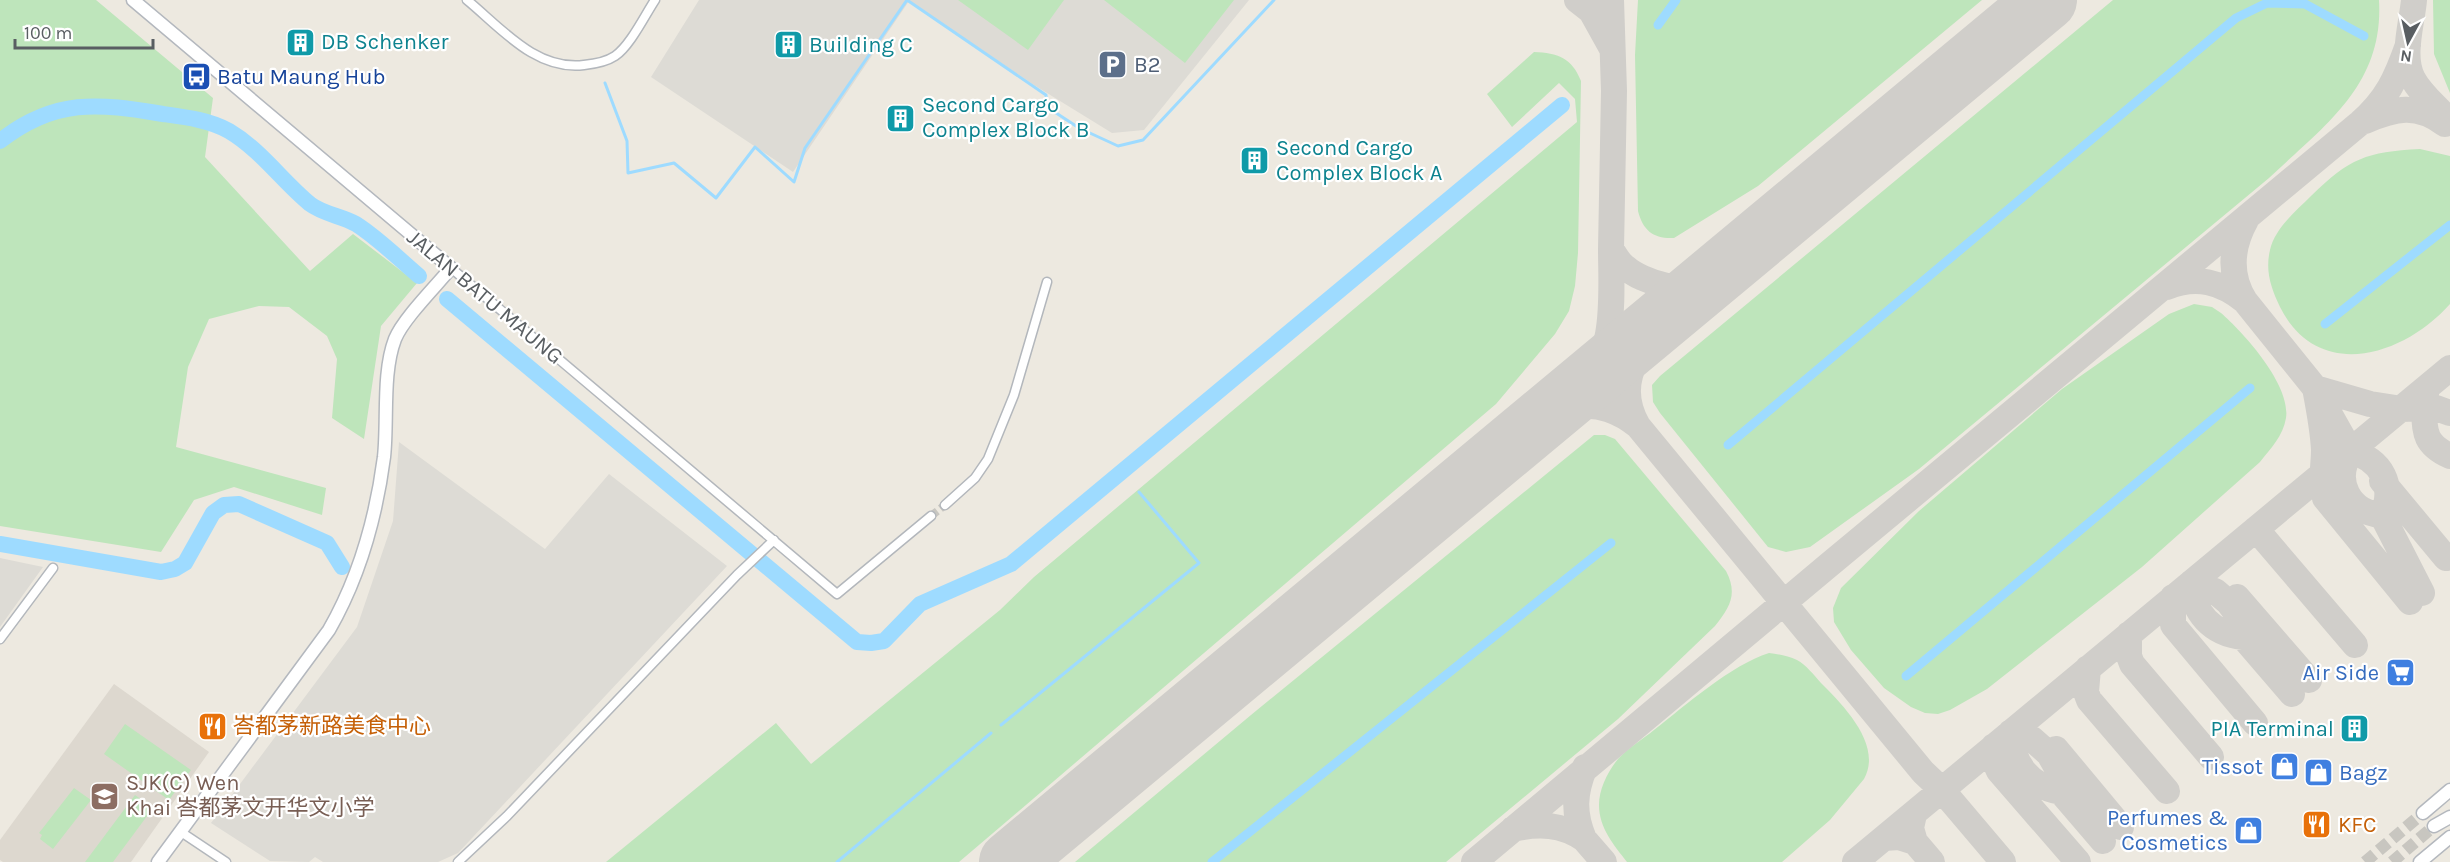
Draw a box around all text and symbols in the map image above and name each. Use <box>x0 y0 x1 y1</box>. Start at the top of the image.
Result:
scale bar <box>15 12 153 50</box>
north arrow <box>2378 12 2438 72</box>
text: 100 m <box>24 22 72 44</box>
building icon: DB Schenker <box>284 26 316 58</box>
place label: DB Schenker <box>321 29 449 55</box>
building icon: Building C <box>772 29 804 61</box>
place label: Building C <box>809 32 913 58</box>
text: N <box>2399 46 2413 67</box>
parking icon: B2 <box>1097 49 1129 81</box>
place label: B2 <box>1134 52 1160 78</box>
bus stop icon: Batu Maung Hub <box>180 61 212 93</box>
place label: Batu Maung Hub <box>217 64 386 90</box>
place label: Second Cargo Complex Block B <box>922 92 1089 143</box>
building icon: Second Cargo Complex Block B <box>885 102 917 134</box>
place label: Second Cargo Complex Block A <box>1276 135 1443 186</box>
building icon: Second Cargo Complex Block A <box>1239 145 1271 177</box>
street label: JALAN BATU MAUNG <box>402 224 568 370</box>
supermarket icon: Air Side <box>2384 657 2416 689</box>
place label: Air Side <box>2302 660 2379 686</box>
restaurant icon: 峇都茅新路美食中心 <box>196 710 228 742</box>
place label: 峇都茅新路美食中心 <box>233 713 431 739</box>
building icon: PIA Terminal <box>2339 713 2371 745</box>
place label: PIA Terminal <box>2211 716 2334 742</box>
shop icon: Tissot <box>2268 751 2300 783</box>
place label: Tissot <box>2202 754 2263 780</box>
shop icon: Bagz <box>2302 757 2334 789</box>
place label: Bagz <box>2339 760 2388 786</box>
place label: SJK(C) Wen Khai 峇都茅文开华文小学 <box>126 770 375 821</box>
school or university icon: SJK(C) Wen Khai 峇都茅文开华文小学 <box>89 780 121 812</box>
place label: Perfumes & Cosmetics <box>2107 805 2228 856</box>
restaurant icon: KFC <box>2301 809 2333 841</box>
place label: KFC <box>2338 812 2376 838</box>
shop icon: Perfumes & Cosmetics <box>2233 815 2265 847</box>

